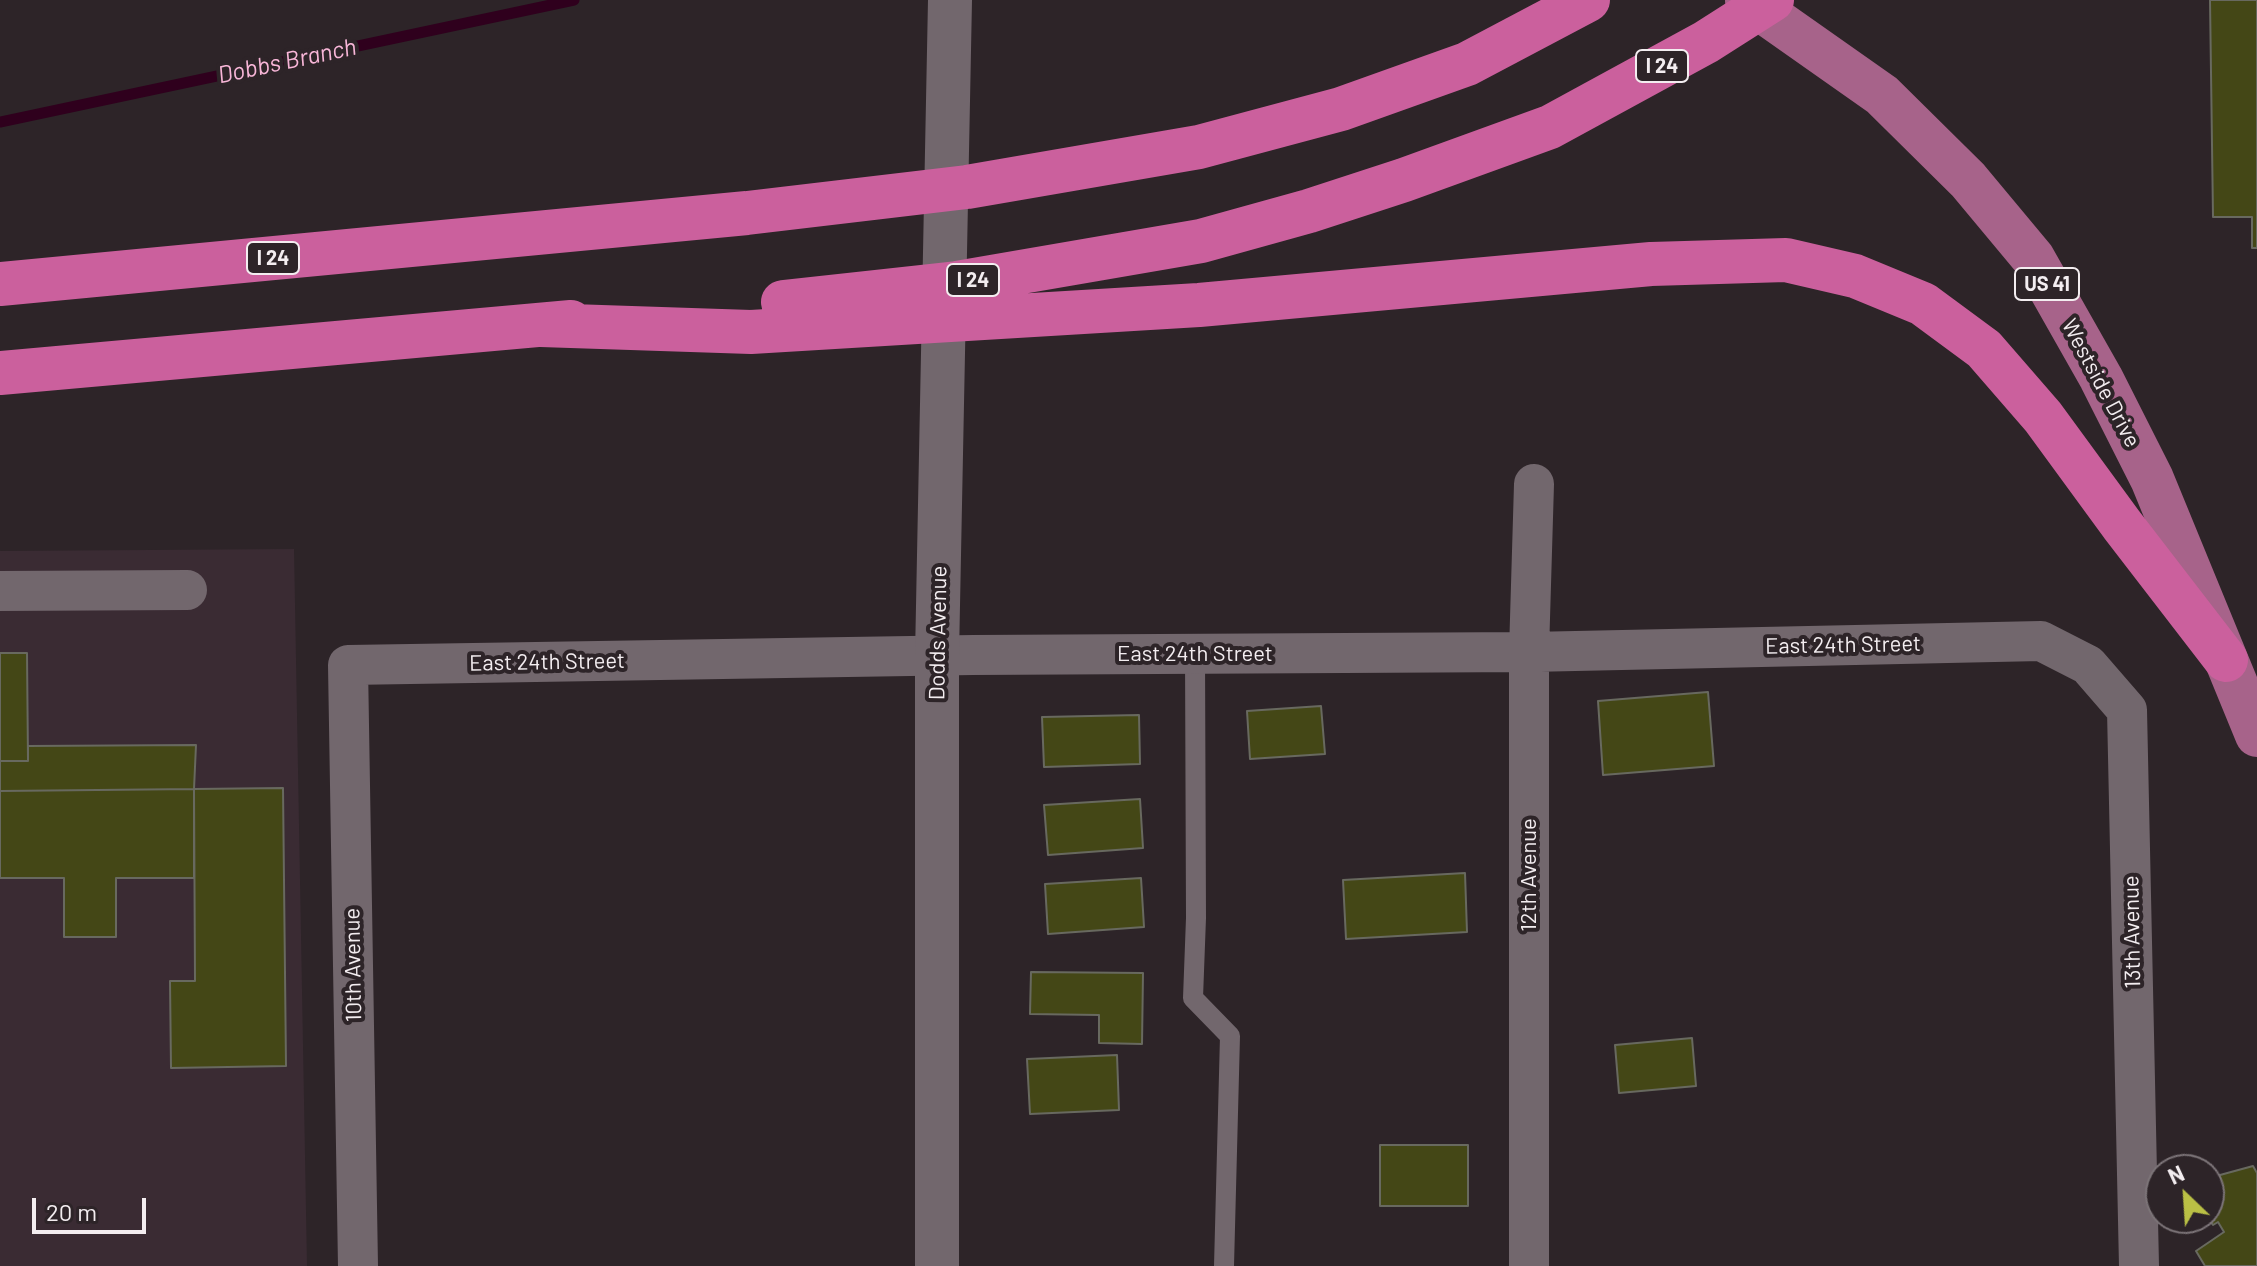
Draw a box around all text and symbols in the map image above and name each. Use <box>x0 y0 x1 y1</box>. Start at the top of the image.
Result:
water label: Dobbs Branch <box>215 32 359 90</box>
road number: I 24 <box>1636 50 1688 82</box>
road number: I 24 <box>247 242 299 274</box>
road number: I 24 <box>947 264 999 296</box>
road number: US 41 <box>2015 268 2079 300</box>
street label: Westside Drive <box>2056 314 2146 452</box>
street label: Dodds Avenue <box>924 566 952 700</box>
street label: East 24th Street <box>1765 630 1921 660</box>
street label: East 24th Street <box>1117 641 1273 667</box>
street label: East 24th Street <box>469 647 625 677</box>
street label: 12th Avenue <box>1516 818 1542 932</box>
street label: 13th Avenue <box>2118 875 2146 989</box>
street label: 10th Avenue <box>339 908 367 1022</box>
north arrow <box>2145 1154 2225 1234</box>
text: N <box>2164 1159 2188 1189</box>
scale bar <box>36 1182 150 1232</box>
text: 20 m <box>46 1197 97 1226</box>

